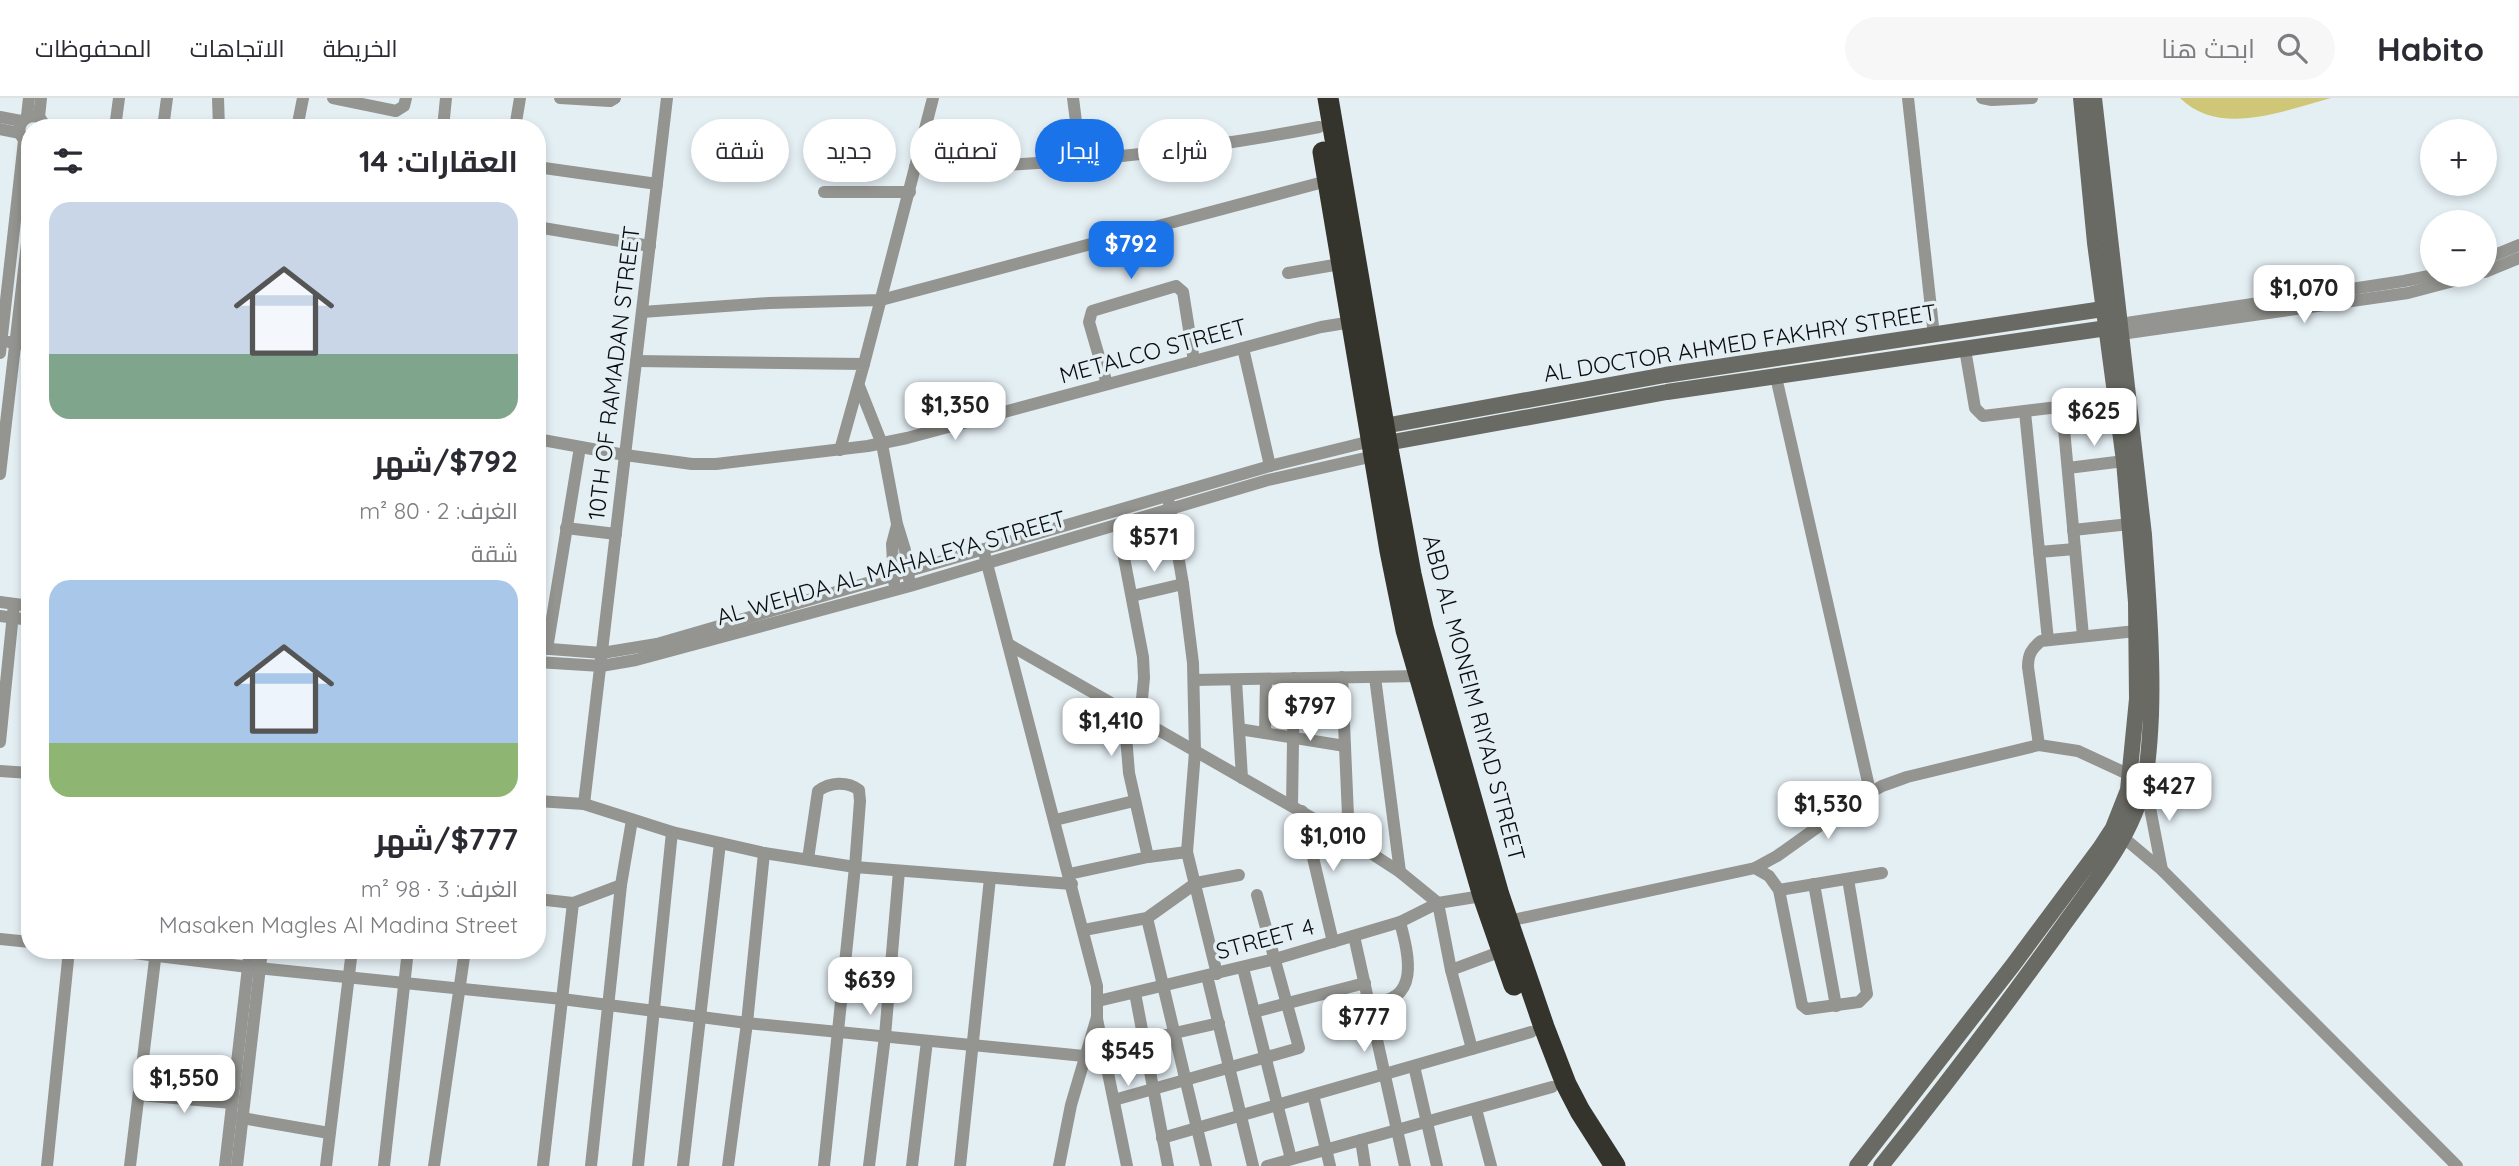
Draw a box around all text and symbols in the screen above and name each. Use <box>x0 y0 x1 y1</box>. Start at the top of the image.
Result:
search box <box>1845 17 2335 80</box>
text: Habito <box>2377 28 2484 69</box>
icon: search <box>2273 29 2311 67</box>
text: ابحث هنا <box>2161 32 2255 65</box>
text: المحفوظات <box>35 33 152 63</box>
text: الاتجاهات <box>190 33 285 63</box>
text: الخريطة <box>323 33 398 63</box>
chip: شقة <box>691 119 789 182</box>
chip: جديد <box>803 119 896 182</box>
chip: تصفية <box>910 119 1021 182</box>
chip: إيجار <box>1035 119 1124 182</box>
chip: شراء <box>1138 119 1232 182</box>
map controls <box>2420 119 2497 287</box>
button: + <box>2420 119 2497 196</box>
icon: filters <box>49 142 87 180</box>
text: العقارات: 14 <box>359 142 518 180</box>
button: − <box>2420 210 2497 287</box>
pin: $792 <box>1090 222 1172 281</box>
street label: 10TH OF RAMADAN STREET <box>581 224 646 522</box>
text: $792 <box>1105 229 1157 258</box>
icon: home <box>221 248 347 374</box>
pin: $1,070 <box>2247 266 2361 325</box>
text: $1,070 <box>2270 273 2338 302</box>
street label: AL DOCTOR AHMED FAKHRY STREET <box>1541 297 1938 388</box>
street label: METALCO STREET <box>1056 312 1250 389</box>
pin: $1,350 <box>898 382 1012 442</box>
pin: $625 <box>2053 388 2135 448</box>
text: $1,350 <box>921 390 989 419</box>
text: $625 <box>2068 396 2120 425</box>
text: $792/شهر <box>374 442 518 480</box>
text: الغرف: 2 · 80 m² <box>359 496 518 525</box>
street label: AL WEHDA AL MAHALEYA STREET <box>713 504 1069 631</box>
pin: $571 <box>1113 514 1195 574</box>
text: $571 <box>1129 522 1179 551</box>
street label: ABD AL MONEIM RIYAD STREET <box>1417 532 1532 864</box>
text: شقة <box>471 539 518 568</box>
icon: home <box>221 626 347 752</box>
pin: $797 <box>1269 684 1351 743</box>
text: $797 <box>1284 691 1336 720</box>
pin: $1,410 <box>1054 698 1168 758</box>
text: $1,410 <box>1079 706 1143 735</box>
pin: $427 <box>2128 764 2210 823</box>
text: $427 <box>2143 771 2195 800</box>
pin: $1,530 <box>1771 782 1885 841</box>
text: $1,530 <box>1794 789 1862 818</box>
pin: $1,010 <box>1276 814 1390 873</box>
text: $777/شهر <box>375 820 518 858</box>
text: $1,010 <box>1300 821 1366 850</box>
text: الغرف: 3 · 98 m² <box>361 874 518 903</box>
text: Masaken Magles Al Madina Street <box>159 910 518 939</box>
street label: STREET 4 <box>1213 911 1317 966</box>
pin: $639 <box>829 958 911 1017</box>
text: $639 <box>844 965 896 994</box>
pin: $777 <box>1323 995 1405 1054</box>
text: $777 <box>1338 1002 1390 1031</box>
pin: $545 <box>1087 1028 1169 1088</box>
text: $545 <box>1101 1036 1155 1065</box>
pin: $1,550 <box>127 1056 241 1115</box>
text: $1,550 <box>149 1063 219 1092</box>

